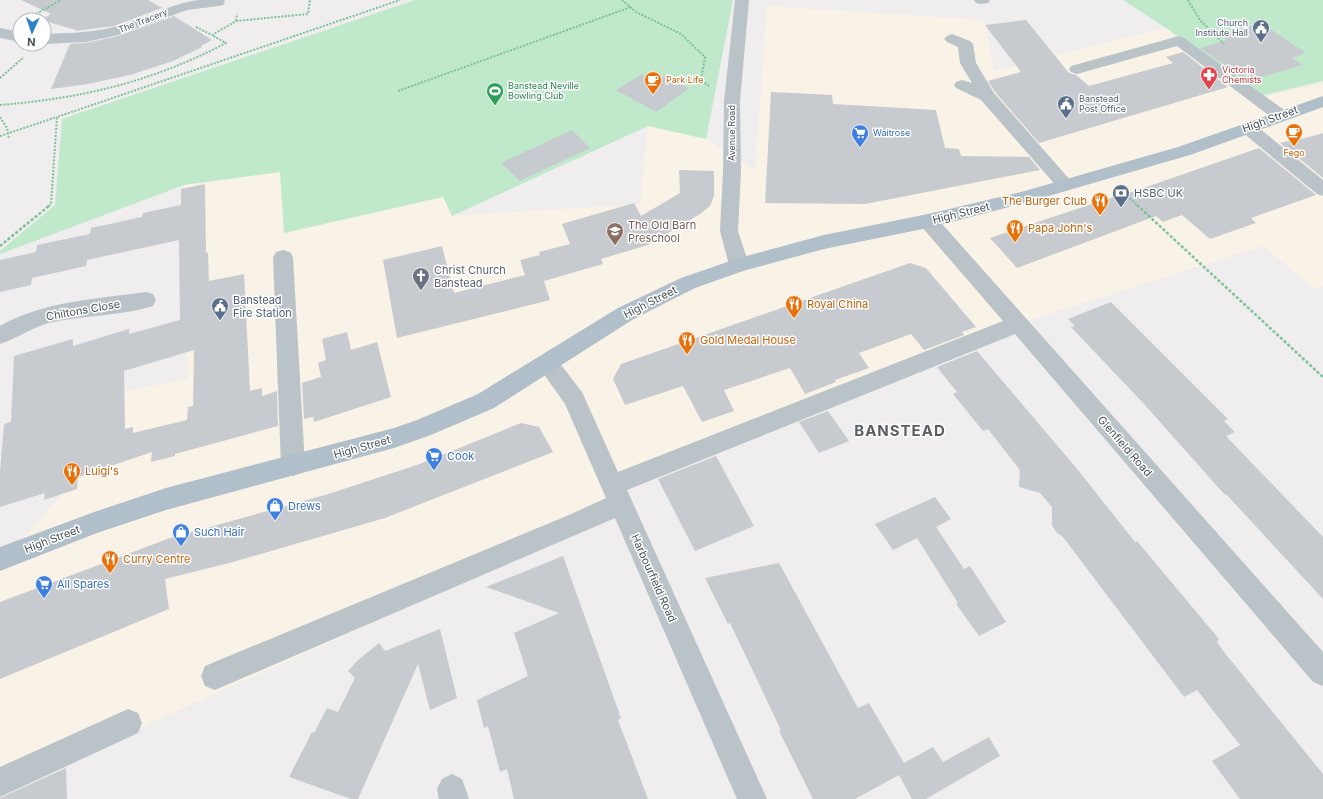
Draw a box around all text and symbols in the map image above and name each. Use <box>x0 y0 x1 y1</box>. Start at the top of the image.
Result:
street label: The Tracery <box>117 6 169 35</box>
north arrow <box>12 12 52 52</box>
place label: Church Institute Hall <box>1195 17 1248 38</box>
public building icon: Church Institute Hall <box>1251 18 1271 43</box>
text: N <box>27 35 36 49</box>
place label: Victoria Chemists <box>1222 64 1262 85</box>
pharmacy icon: Victoria Chemists <box>1199 65 1219 90</box>
cafe icon: Park Life <box>643 70 663 95</box>
place label: Park Life <box>666 74 703 85</box>
place label: Banstead Neville Bowling Club <box>508 80 579 101</box>
sports icon: Banstead Neville Bowling Club <box>485 81 505 106</box>
place label: Banstead Post Office <box>1079 93 1126 114</box>
public building icon: Banstead Post Office <box>1056 94 1076 119</box>
street label: High Street <box>1240 102 1300 136</box>
street label: Avenue Road <box>726 105 737 161</box>
cafe icon: Fego <box>1284 122 1304 147</box>
supermarket icon: Waitrose <box>850 123 870 148</box>
place label: Waitrose <box>873 127 910 138</box>
place label: Fego <box>1283 147 1305 158</box>
bank icon: HSBC UK <box>1111 183 1131 208</box>
place label: HSBC UK <box>1134 186 1184 200</box>
restaurant icon: The Burger Club <box>1090 191 1110 216</box>
place label: The Burger Club <box>1002 194 1087 208</box>
street label: High Street <box>931 199 991 227</box>
place label: The Old Barn Preschool <box>628 218 696 245</box>
restaurant icon: Papa John's <box>1005 218 1025 243</box>
school or university icon: The Old Barn Preschool <box>605 221 625 246</box>
place label: Papa John's <box>1028 221 1092 235</box>
place label: Christ Church Banstead <box>434 263 506 290</box>
church icon: Christ Church Banstead <box>411 266 431 291</box>
street label: High Street <box>621 282 679 321</box>
place label: Banstead Fire Station <box>233 293 292 320</box>
restaurant icon: Royal China <box>784 294 804 319</box>
public building icon: Banstead Fire Station <box>210 296 230 321</box>
street label: Chiltons Close <box>45 297 121 323</box>
place label: Royal China <box>807 297 868 311</box>
restaurant icon: Gold Medal House <box>677 330 697 355</box>
place label: Gold Medal House <box>700 333 796 347</box>
street label: Glenfield Road <box>1095 413 1155 479</box>
district label: BANSTEAD <box>854 421 946 440</box>
street label: High Street <box>332 432 392 462</box>
supermarket icon: Cook <box>424 446 444 471</box>
place label: Cook <box>447 449 474 463</box>
restaurant icon: Luigi's <box>62 461 82 486</box>
place label: Luigi's <box>85 464 119 478</box>
shop icon: Drews <box>265 496 285 521</box>
place label: Drews <box>288 499 321 513</box>
street label: High Street <box>22 522 82 556</box>
shop icon: Such Hair <box>171 522 191 547</box>
place label: Such Hair <box>194 525 245 539</box>
street label: Harbourfield Road <box>628 532 680 624</box>
restaurant icon: Curry Centre <box>100 549 120 574</box>
place label: Curry Centre <box>123 552 190 566</box>
supermarket icon: All Spares <box>34 574 54 599</box>
place label: All Spares <box>57 577 109 591</box>

